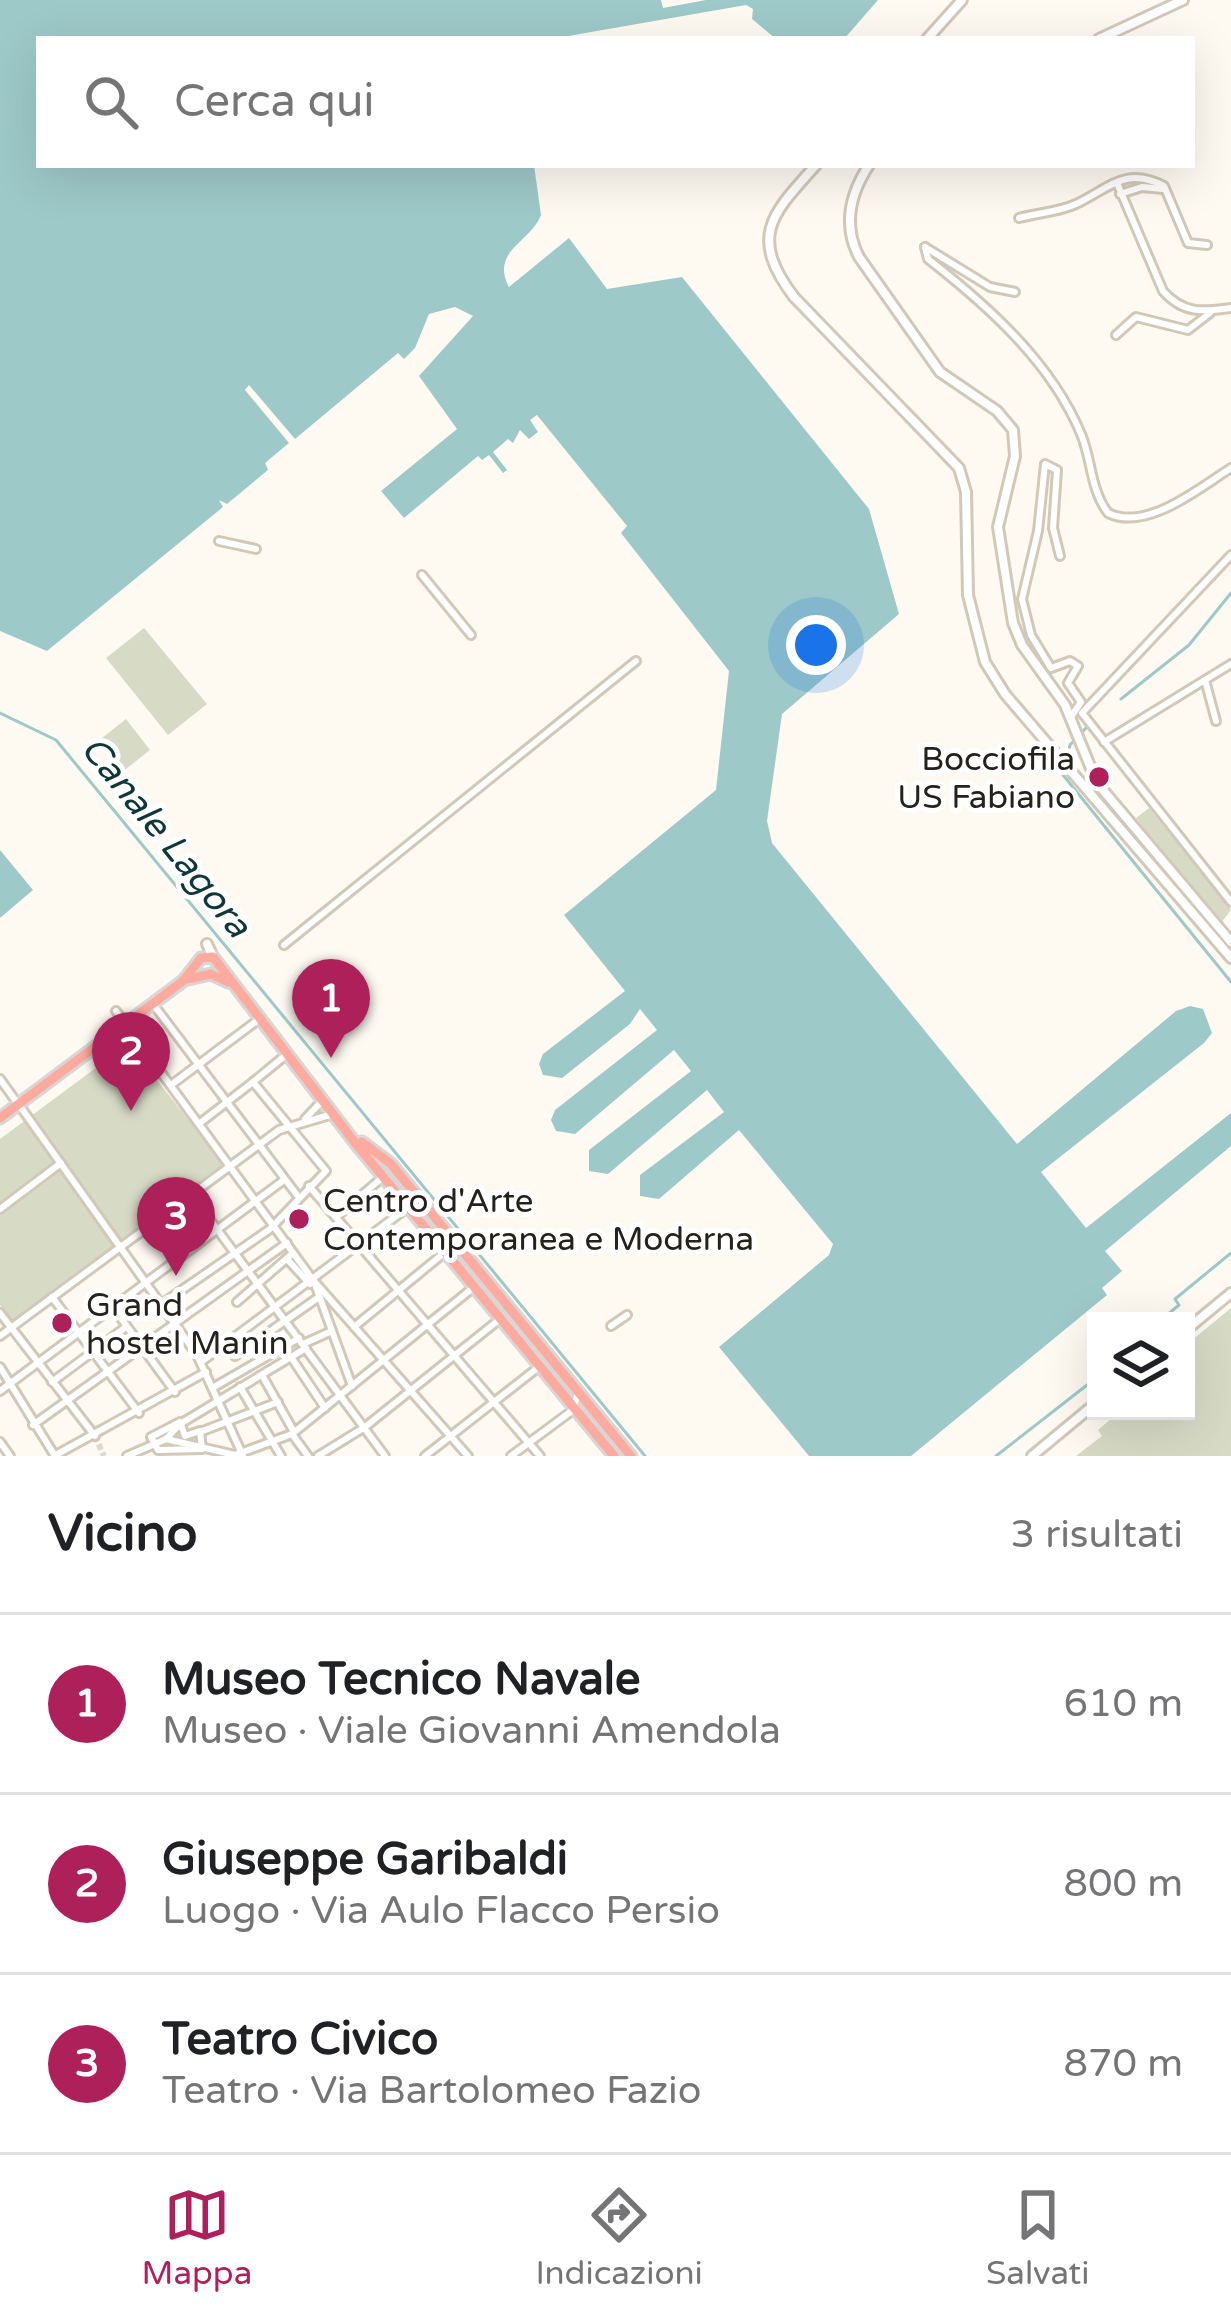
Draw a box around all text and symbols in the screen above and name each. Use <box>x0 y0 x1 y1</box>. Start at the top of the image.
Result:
search box <box>36 36 1195 168</box>
icon: search <box>78 69 144 135</box>
text: Cerca qui <box>174 75 375 129</box>
your location <box>786 615 846 675</box>
water label: Canale Lagora <box>72 728 260 947</box>
place label: Bocciofila US Fabiano <box>897 740 1075 817</box>
marker: Bocciofila US Fabiano <box>1086 764 1112 790</box>
pin: 1 <box>292 959 370 1058</box>
pin: 2 <box>92 1012 170 1111</box>
pin: 3 <box>137 1177 215 1276</box>
place label: Centro d'Arte Contemporanea e Moderna <box>323 1182 754 1259</box>
marker: Centro d'Arte Contemporanea e Moderna <box>286 1206 312 1232</box>
place label: Grand hostel Manin <box>86 1286 289 1363</box>
marker: Grand hostel Manin <box>49 1310 75 1336</box>
map controls <box>1087 1312 1195 1420</box>
button: layers <box>1087 1312 1195 1420</box>
text: Vicino <box>48 1503 198 1565</box>
text: 3 risultati <box>1011 1511 1183 1558</box>
text: Museo Tecnico Navale <box>162 1653 640 1707</box>
text: 1 <box>75 1680 99 1727</box>
text: 610 m <box>1064 1680 1183 1727</box>
text: Museo · Viale Giovanni Amendola <box>162 1707 781 1754</box>
text: Giuseppe Garibaldi <box>162 1833 568 1887</box>
text: 2 <box>75 1860 99 1907</box>
text: 800 m <box>1064 1860 1183 1907</box>
text: Luogo · Via Aulo Flacco Persio <box>162 1887 720 1934</box>
text: Teatro Civico <box>162 2013 438 2067</box>
text: 3 <box>75 2040 99 2087</box>
text: 870 m <box>1064 2040 1183 2087</box>
text: Teatro · Via Bartolomeo Fazio <box>162 2067 702 2114</box>
tab: Mappa <box>142 2182 252 2293</box>
tab: Indicazioni <box>535 2182 703 2293</box>
tab: Salvati <box>986 2182 1089 2293</box>

